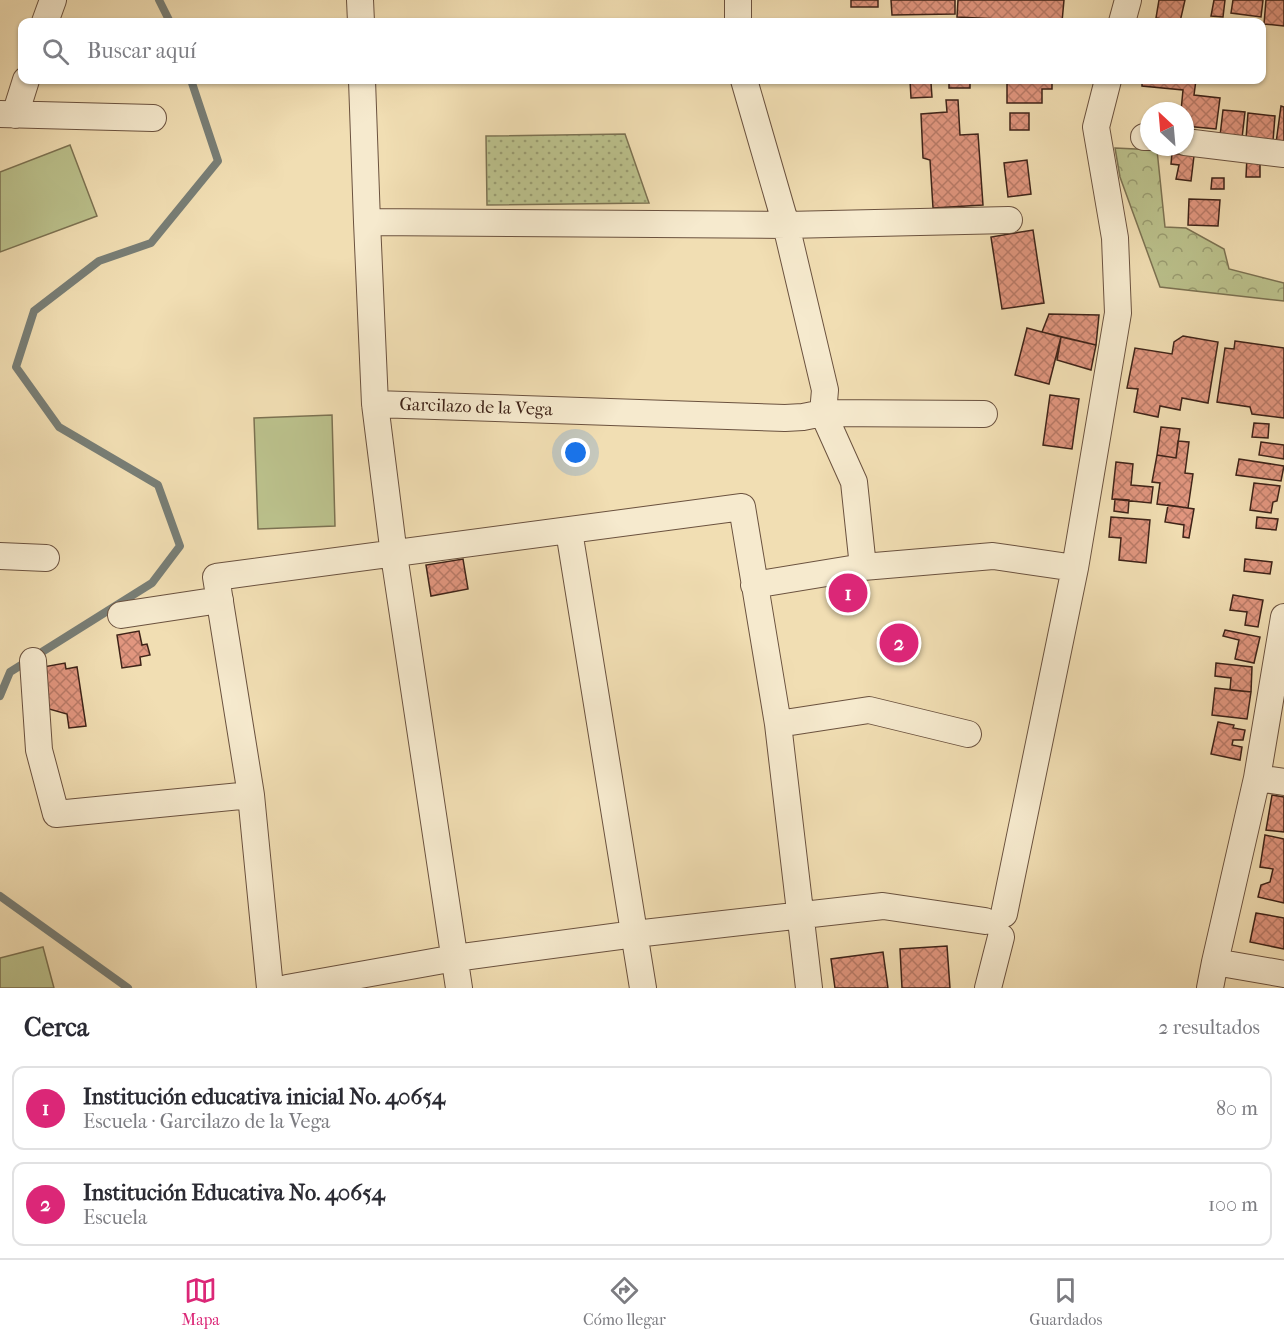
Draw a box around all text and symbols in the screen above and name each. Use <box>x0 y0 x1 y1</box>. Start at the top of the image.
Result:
search box <box>18 18 1266 84</box>
icon: search <box>39 35 72 68</box>
text: Buscar aquí <box>87 38 196 64</box>
north arrow <box>1140 102 1194 156</box>
street label: Garcilazo de la Vega <box>399 394 554 420</box>
your location <box>561 438 590 467</box>
pin: 1 <box>828 570 868 616</box>
pin: 2 <box>880 620 918 666</box>
text: Cerca <box>24 1012 89 1043</box>
text: 2 resultados <box>1158 1016 1260 1039</box>
text: Institución educativa inicial No. 40654 <box>83 1084 445 1110</box>
text: 1 <box>42 1097 49 1120</box>
text: 80 m <box>1216 1097 1258 1120</box>
text: Escuela · Garcilazo de la Vega <box>83 1110 330 1133</box>
text: Institución Educativa No. 40654 <box>83 1180 385 1206</box>
text: 2 <box>40 1193 51 1216</box>
text: 100 m <box>1208 1193 1258 1216</box>
text: Escuela <box>83 1206 147 1229</box>
tab: Mapa <box>182 1274 220 1329</box>
tab: Cómo llegar <box>583 1274 666 1329</box>
tab: Guardados <box>1029 1274 1102 1329</box>

